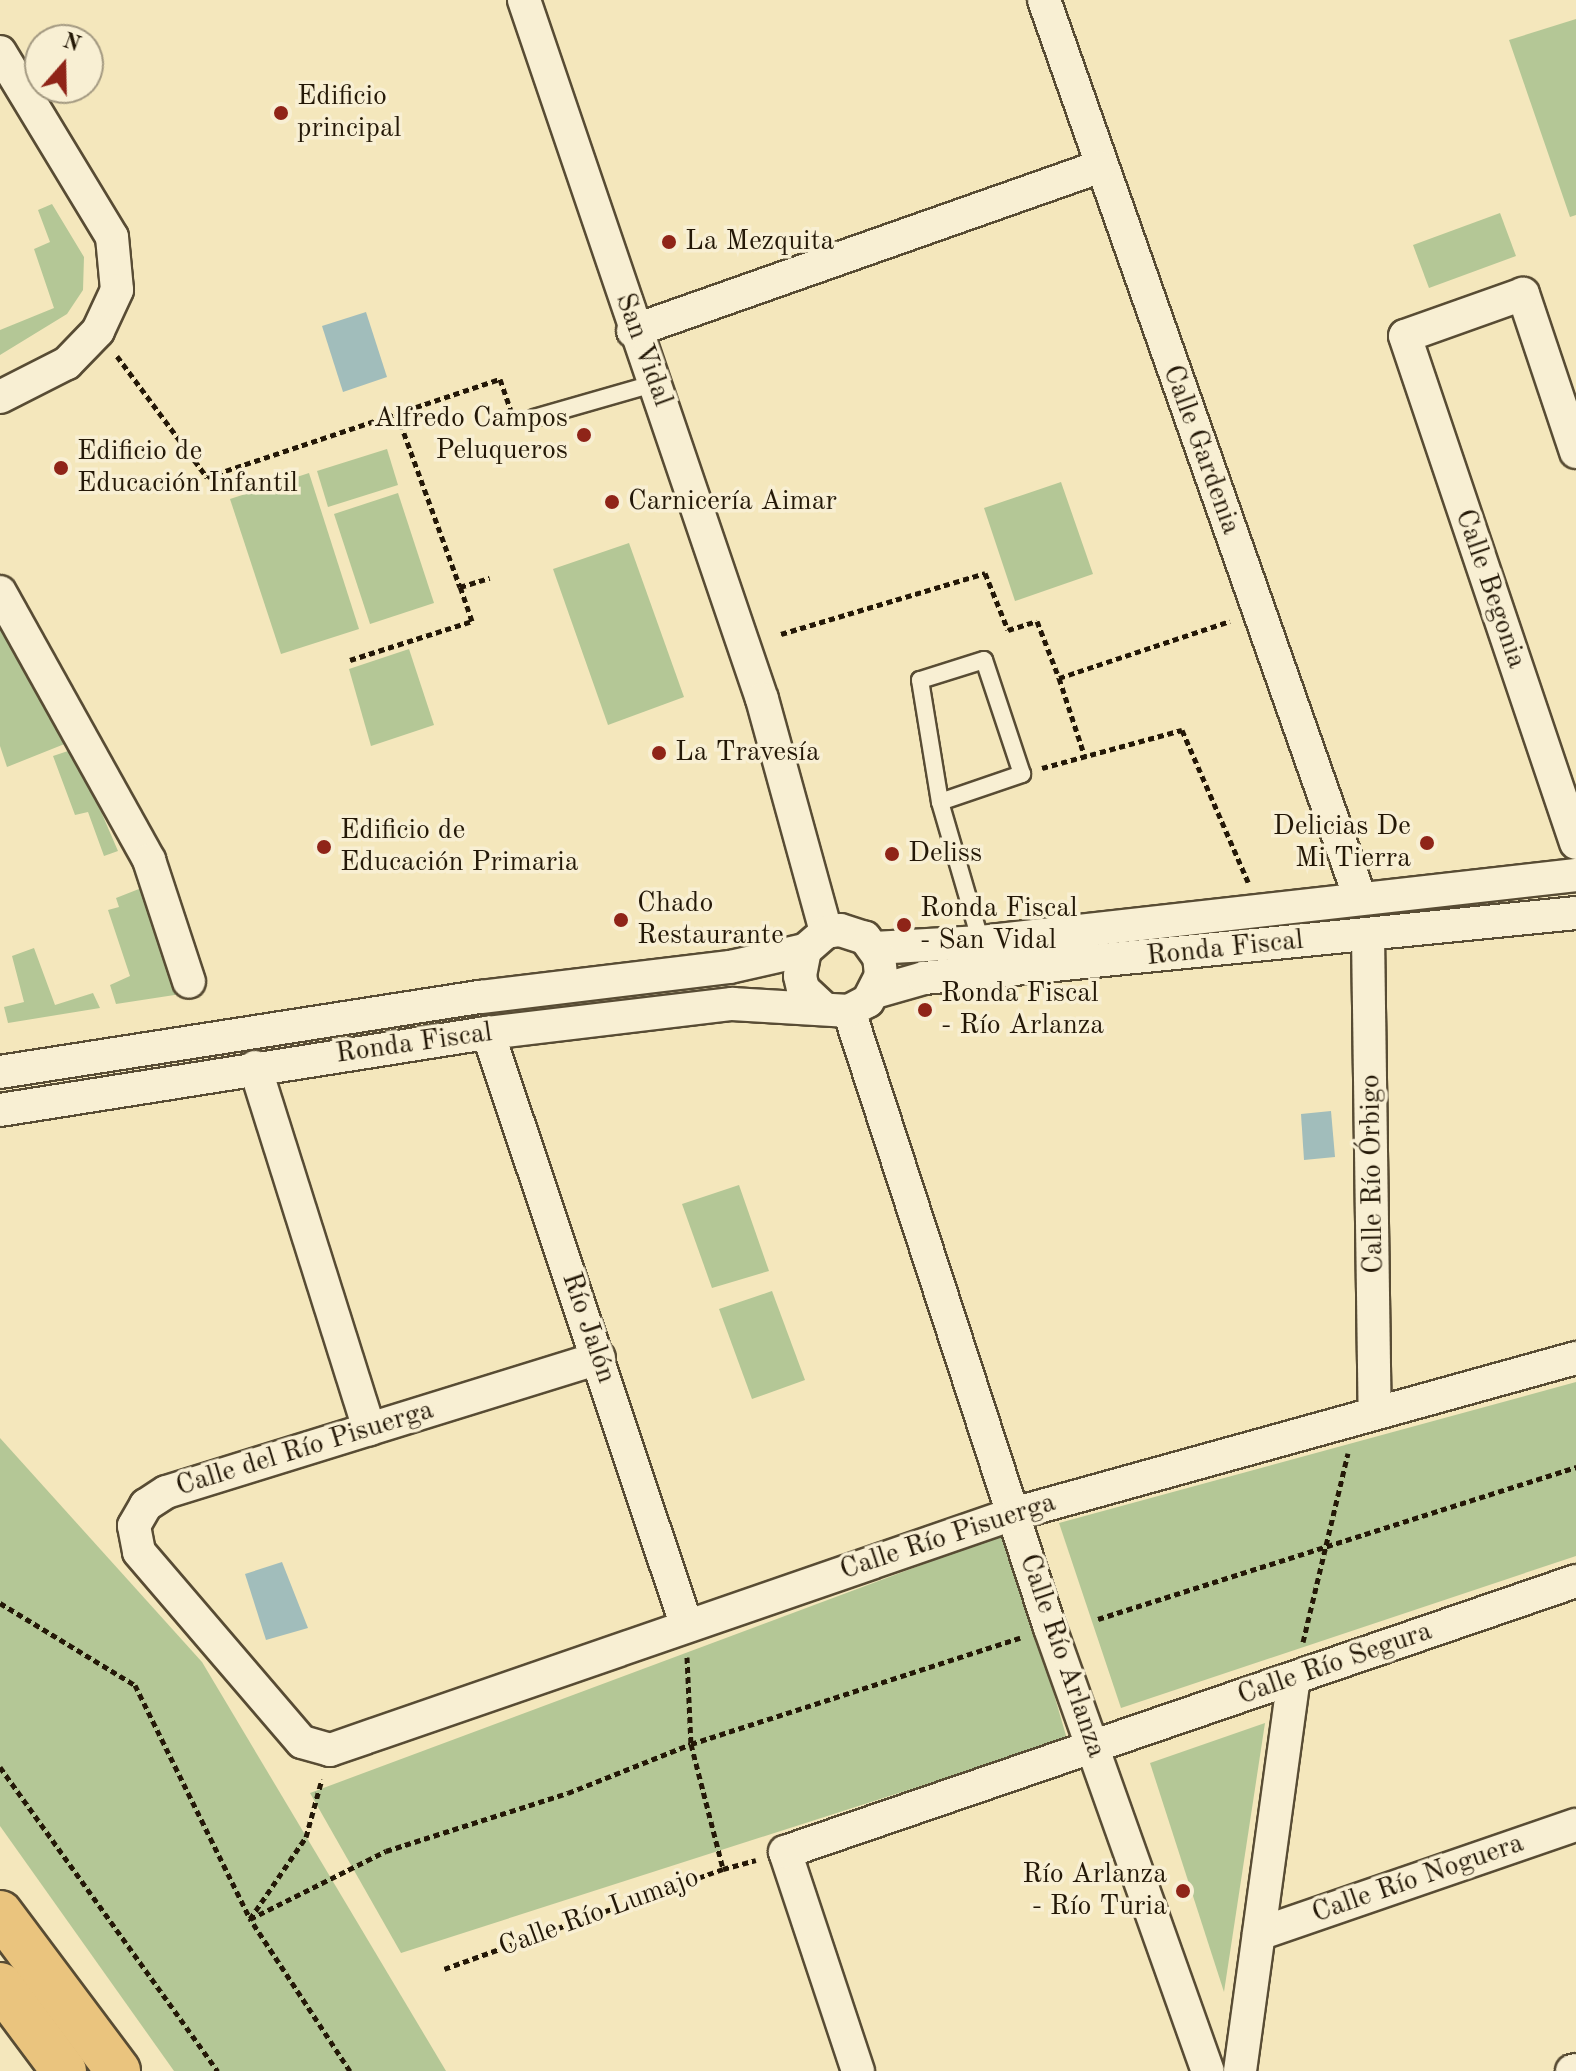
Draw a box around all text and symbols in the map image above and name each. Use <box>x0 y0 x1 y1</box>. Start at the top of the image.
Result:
north arrow <box>24 24 104 104</box>
text: N <box>60 30 83 57</box>
place label: Edificio principal <box>297 80 401 146</box>
marker: Edificio principal <box>272 104 290 122</box>
place label: La Mezquita <box>685 225 834 259</box>
marker: La Mezquita <box>660 233 678 251</box>
street label: San Vidal <box>607 289 679 411</box>
street label: Calle Gardenia <box>1155 361 1247 539</box>
place label: Alfredo Campos Peluqueros <box>374 402 568 468</box>
marker: Alfredo Campos Peluqueros <box>575 426 593 444</box>
place label: Edificio de Educación Infantil <box>77 435 298 501</box>
marker: Edificio de Educación Infantil <box>52 459 70 477</box>
place label: Carnicería Aimar <box>628 485 837 519</box>
marker: Carnicería Aimar <box>603 493 621 511</box>
street label: Calle Begonia <box>1447 505 1533 673</box>
place label: La Travesía <box>675 736 820 770</box>
marker: La Travesía <box>650 744 668 762</box>
place label: Delicias De Mi Tierra <box>1273 810 1411 876</box>
place label: Edificio de Educación Primaria <box>340 814 579 880</box>
marker: Delicias De Mi Tierra <box>1418 834 1436 852</box>
place label: Deliss <box>908 837 982 871</box>
marker: Edificio de Educación Primaria <box>315 838 333 856</box>
marker: Deliss <box>883 845 901 863</box>
place label: Chado Restaurante <box>637 887 784 953</box>
place label: Ronda Fiscal - San Vidal <box>920 892 1078 958</box>
marker: Chado Restaurante <box>612 911 630 929</box>
marker: Ronda Fiscal - San Vidal <box>895 916 913 934</box>
street label: Ronda Fiscal <box>1145 924 1305 974</box>
place label: Ronda Fiscal - Río Arlanza <box>941 977 1104 1043</box>
marker: Ronda Fiscal - Río Arlanza <box>916 1001 934 1019</box>
street label: Ronda Fiscal <box>334 1016 494 1072</box>
street label: Calle Río Órbigo <box>1354 1074 1392 1274</box>
street label: Río Jalón <box>553 1268 623 1388</box>
street label: Calle del Río Pisuerga <box>172 1394 438 1504</box>
street label: Calle Río Pisuerga <box>836 1486 1060 1588</box>
street label: Calle Río Arlanza <box>1011 1550 1113 1762</box>
street label: Calle Río Segura <box>1233 1615 1437 1713</box>
street label: Calle Río Noguera <box>1308 1827 1528 1931</box>
place label: Río Arlanza - Río Turia <box>1022 1858 1167 1924</box>
street label: Calle Río Lumajo <box>494 1861 704 1965</box>
marker: Río Arlanza - Río Turia <box>1174 1882 1192 1900</box>

